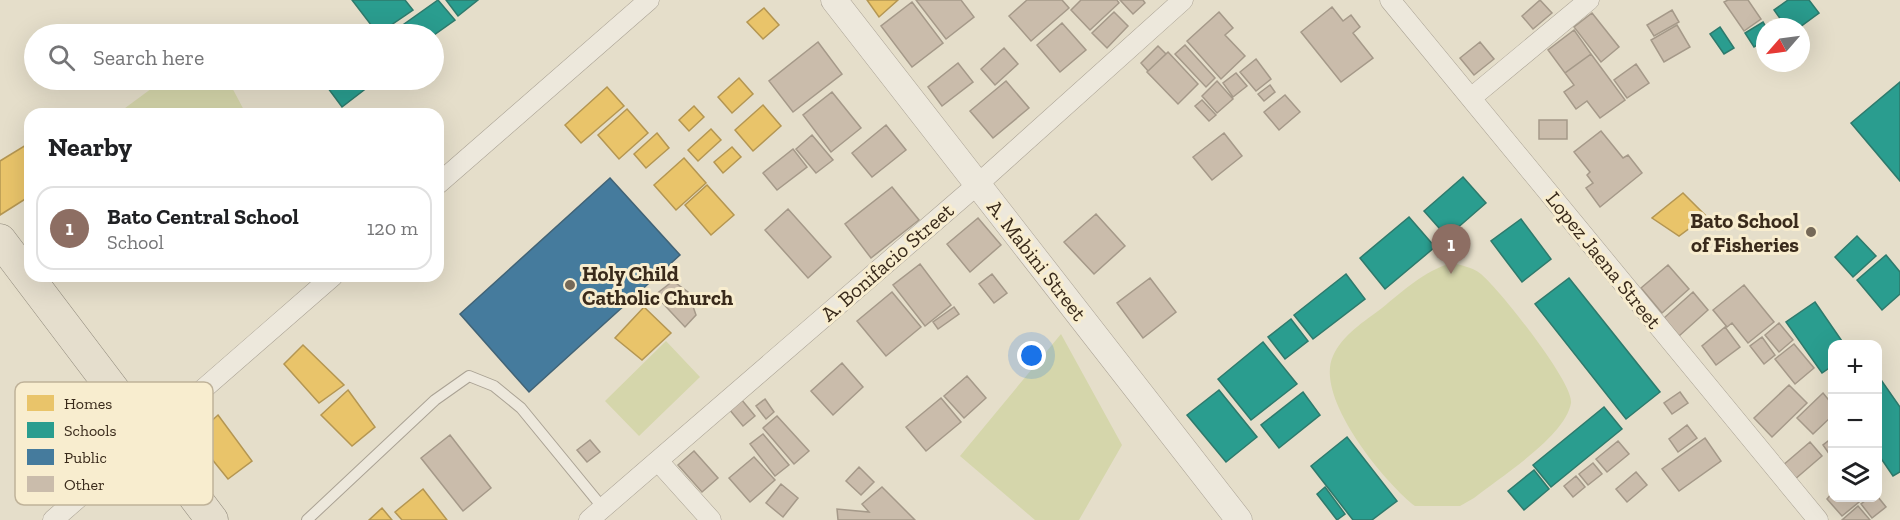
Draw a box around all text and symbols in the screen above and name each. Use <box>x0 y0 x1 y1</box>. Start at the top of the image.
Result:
north arrow <box>1756 18 1810 72</box>
search box <box>24 24 444 90</box>
icon: search <box>45 41 78 74</box>
text: Search here <box>93 44 204 71</box>
text: Nearby <box>48 131 132 163</box>
street label: Lopez Jaena Street <box>1541 186 1667 334</box>
street label: A. Mabini Street <box>982 195 1092 326</box>
street label: A. Bonifacio Street <box>816 197 959 326</box>
text: Bato Central School <box>107 203 299 230</box>
place label: Bato School of Fisheries <box>1690 208 1799 257</box>
text: 1 <box>65 216 74 240</box>
text: 120 m <box>367 216 418 240</box>
pin: 1 <box>1432 224 1470 274</box>
marker: Bato School of Fisheries <box>1804 225 1818 239</box>
text: School <box>107 230 164 254</box>
place label: Holy Child Catholic Church <box>582 261 733 310</box>
marker: Holy Child Catholic Church <box>563 278 577 292</box>
map controls <box>1828 340 1882 502</box>
button: + <box>1828 340 1882 394</box>
your location <box>1017 341 1046 370</box>
legend <box>15 382 213 505</box>
text: Homes <box>64 394 112 413</box>
button: − <box>1828 394 1882 448</box>
text: Schools <box>64 421 117 440</box>
text: Public <box>64 448 107 467</box>
button: layers <box>1828 448 1882 502</box>
text: Other <box>64 475 105 494</box>

